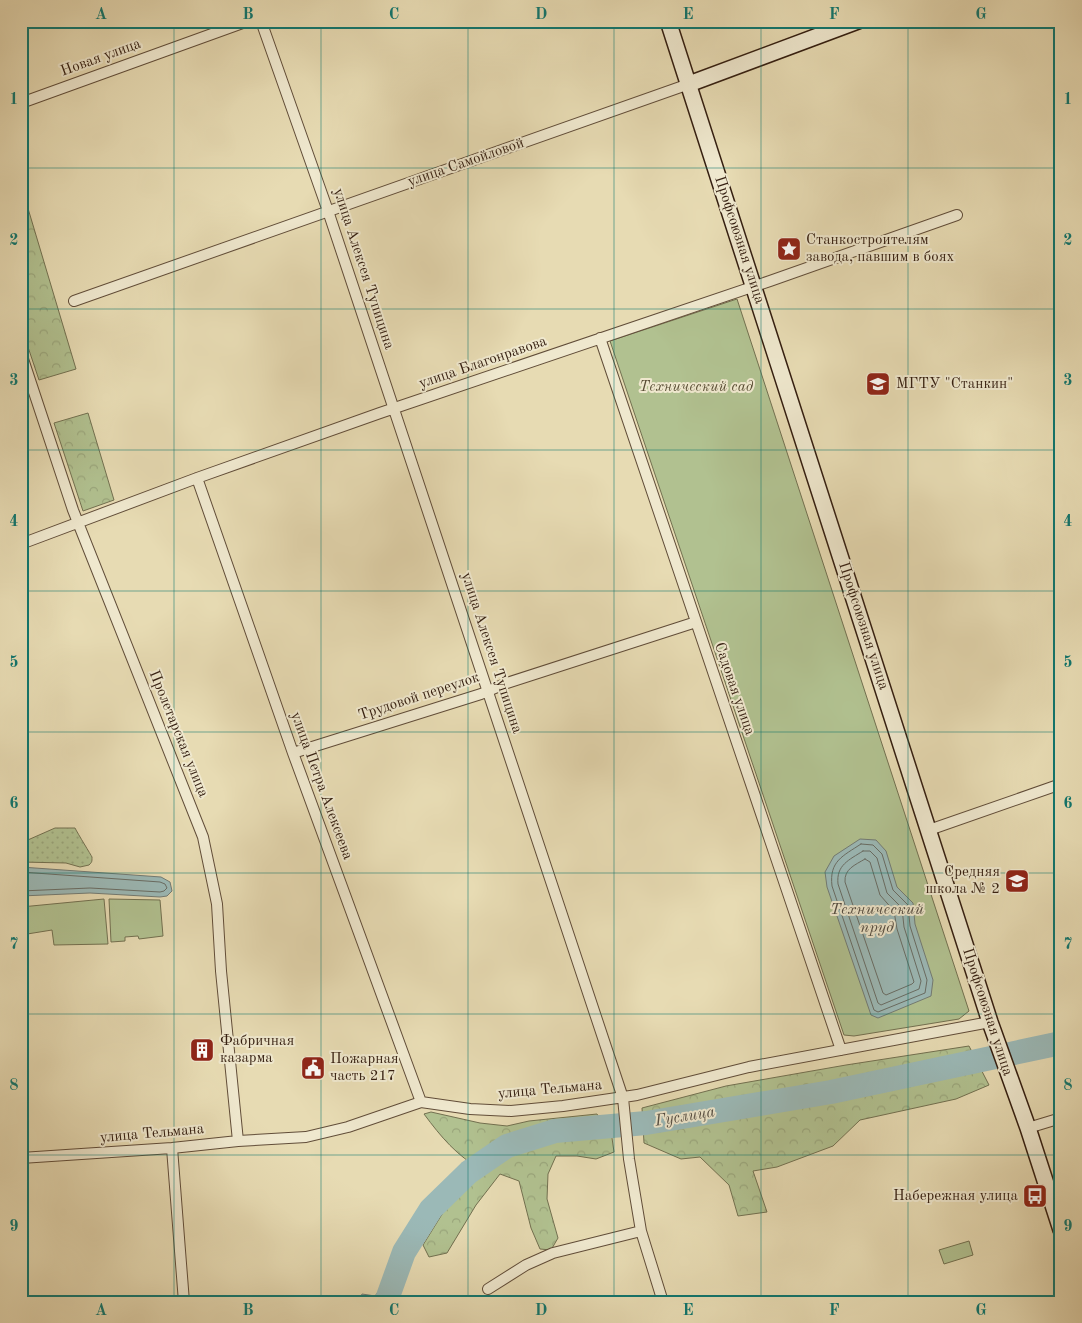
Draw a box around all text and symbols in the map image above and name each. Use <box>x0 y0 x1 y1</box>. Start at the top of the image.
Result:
text: A <box>95 7 107 23</box>
text: B <box>242 7 254 23</box>
text: C <box>389 7 399 23</box>
text: D <box>535 7 547 23</box>
text: E <box>682 7 694 23</box>
text: F <box>829 7 840 23</box>
text: G <box>975 7 987 23</box>
street label: Новая улица <box>59 36 144 79</box>
text: 1 <box>9 92 19 108</box>
text: 1 <box>1063 92 1073 108</box>
street label: улица Самойловой <box>406 136 526 190</box>
street label: Профсоюзная улица <box>711 174 767 306</box>
street label: улица Алексея Тупицина <box>330 187 396 352</box>
text: 2 <box>9 233 19 249</box>
place label: Станкостроителям завода, павшим в боях <box>806 233 955 265</box>
text: 2 <box>1063 233 1073 249</box>
place icon: Станкостроителям завода, павшим в боях <box>776 236 802 262</box>
street label: улица Благонравова <box>417 334 549 392</box>
school or university icon: МГТУ "Станкин" <box>865 371 891 397</box>
text: 3 <box>9 373 19 389</box>
text: 3 <box>1063 373 1073 389</box>
place label: МГТУ "Станкин" <box>896 377 1013 392</box>
park label: Технический сад <box>639 380 754 395</box>
text: 4 <box>9 514 19 530</box>
text: 4 <box>1063 514 1073 530</box>
street label: Профсоюзная улица <box>835 560 891 692</box>
street label: улица Алексея Тупицина <box>458 571 524 736</box>
street label: Садовая улица <box>711 641 757 738</box>
text: 5 <box>9 655 19 671</box>
text: 5 <box>1063 655 1073 671</box>
street label: Пролетарская улица <box>146 668 211 800</box>
street label: Трудовой переулок <box>357 670 482 724</box>
street label: улица Петра Алексеева <box>287 710 355 862</box>
text: 6 <box>9 796 19 812</box>
text: 6 <box>1063 796 1073 812</box>
place label: Средняя школа № 2 <box>926 865 1000 897</box>
school or university icon: Средняя школа № 2 <box>1004 868 1030 894</box>
water label: Технический пруд <box>830 902 924 936</box>
text: 7 <box>9 937 19 953</box>
text: 7 <box>1063 937 1073 953</box>
street label: Профсоюзная улица <box>959 946 1015 1078</box>
place label: Фабричная казарма <box>220 1034 294 1066</box>
building icon: Фабричная казарма <box>189 1037 215 1063</box>
place label: Пожарная часть 217 <box>330 1052 399 1084</box>
public building icon: Пожарная часть 217 <box>300 1055 326 1081</box>
text: 8 <box>9 1078 19 1094</box>
street label: улица Тельмана <box>497 1078 603 1102</box>
text: 8 <box>1063 1078 1073 1094</box>
water label: Гуслица <box>653 1104 717 1130</box>
street label: улица Тельмана <box>99 1122 205 1146</box>
bus stop icon: Набережная улица <box>1022 1183 1048 1209</box>
place label: Набережная улица <box>893 1189 1019 1204</box>
text: 9 <box>9 1219 19 1235</box>
text: 9 <box>1063 1219 1073 1235</box>
text: A <box>95 1303 107 1319</box>
text: B <box>242 1303 254 1319</box>
text: C <box>389 1303 399 1319</box>
text: D <box>535 1303 547 1319</box>
text: E <box>682 1303 694 1319</box>
text: F <box>829 1303 840 1319</box>
text: G <box>975 1303 987 1319</box>

